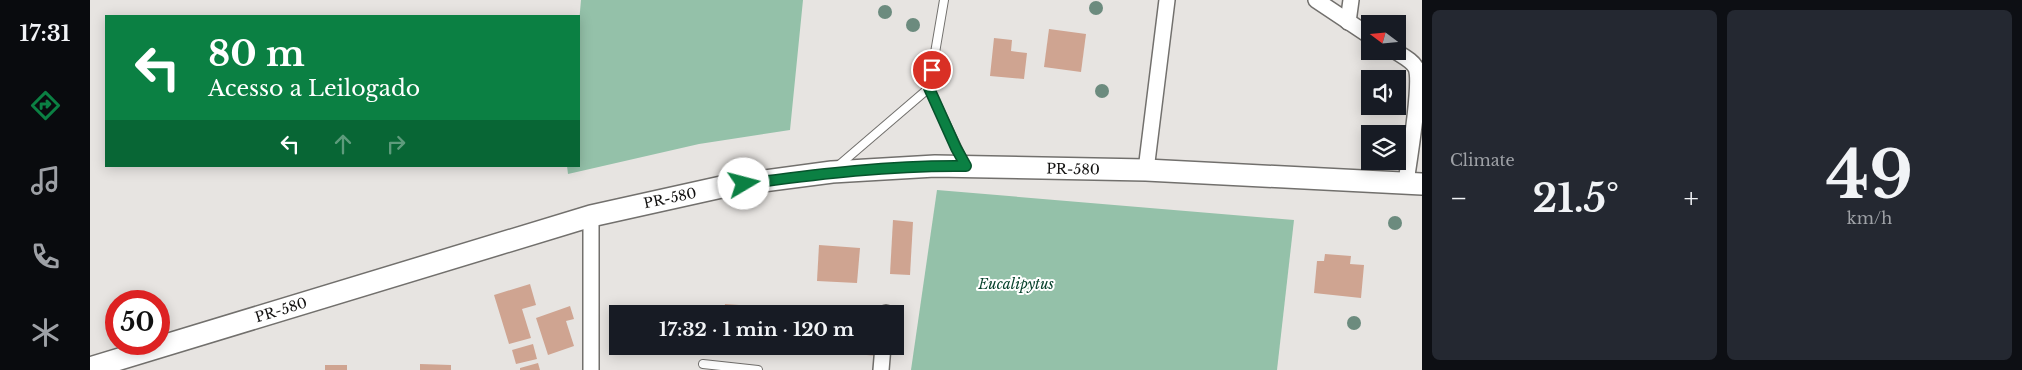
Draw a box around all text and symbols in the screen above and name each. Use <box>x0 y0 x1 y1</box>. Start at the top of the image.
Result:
north arrow <box>1361 15 1406 60</box>
map controls <box>1361 15 1406 170</box>
text: 17:31 <box>20 20 70 47</box>
text: 80 m <box>208 32 305 75</box>
icon: left <box>125 35 190 100</box>
pin <box>911 49 953 91</box>
icon: arrive <box>918 56 946 84</box>
button: sound <box>1361 70 1406 115</box>
text: Acesso a Leilogado <box>208 75 420 102</box>
icon: directions <box>28 88 63 123</box>
button: layers <box>1361 125 1406 170</box>
icon: left <box>276 130 304 158</box>
icon: ahead <box>329 130 357 158</box>
icon: right <box>382 130 410 158</box>
text: 49 <box>1826 135 1913 216</box>
text: Climate <box>1450 150 1515 170</box>
position arrow <box>717 157 769 209</box>
street label: PR-580 <box>1046 160 1100 178</box>
icon: music <box>28 163 63 198</box>
text: 21.5° <box>1532 175 1619 222</box>
text: − <box>1450 181 1468 216</box>
text: + <box>1684 181 1699 216</box>
street label: PR-580 <box>642 184 698 212</box>
text: km/h <box>1847 208 1892 228</box>
icon: phone <box>28 239 63 274</box>
park label: Eucalipytus <box>977 275 1054 293</box>
speed limit sign: 50 <box>105 290 170 355</box>
street label: PR-580 <box>253 294 309 326</box>
icon: climate <box>28 315 63 350</box>
text: 17:32 · 1 min · 120 m <box>659 318 854 341</box>

